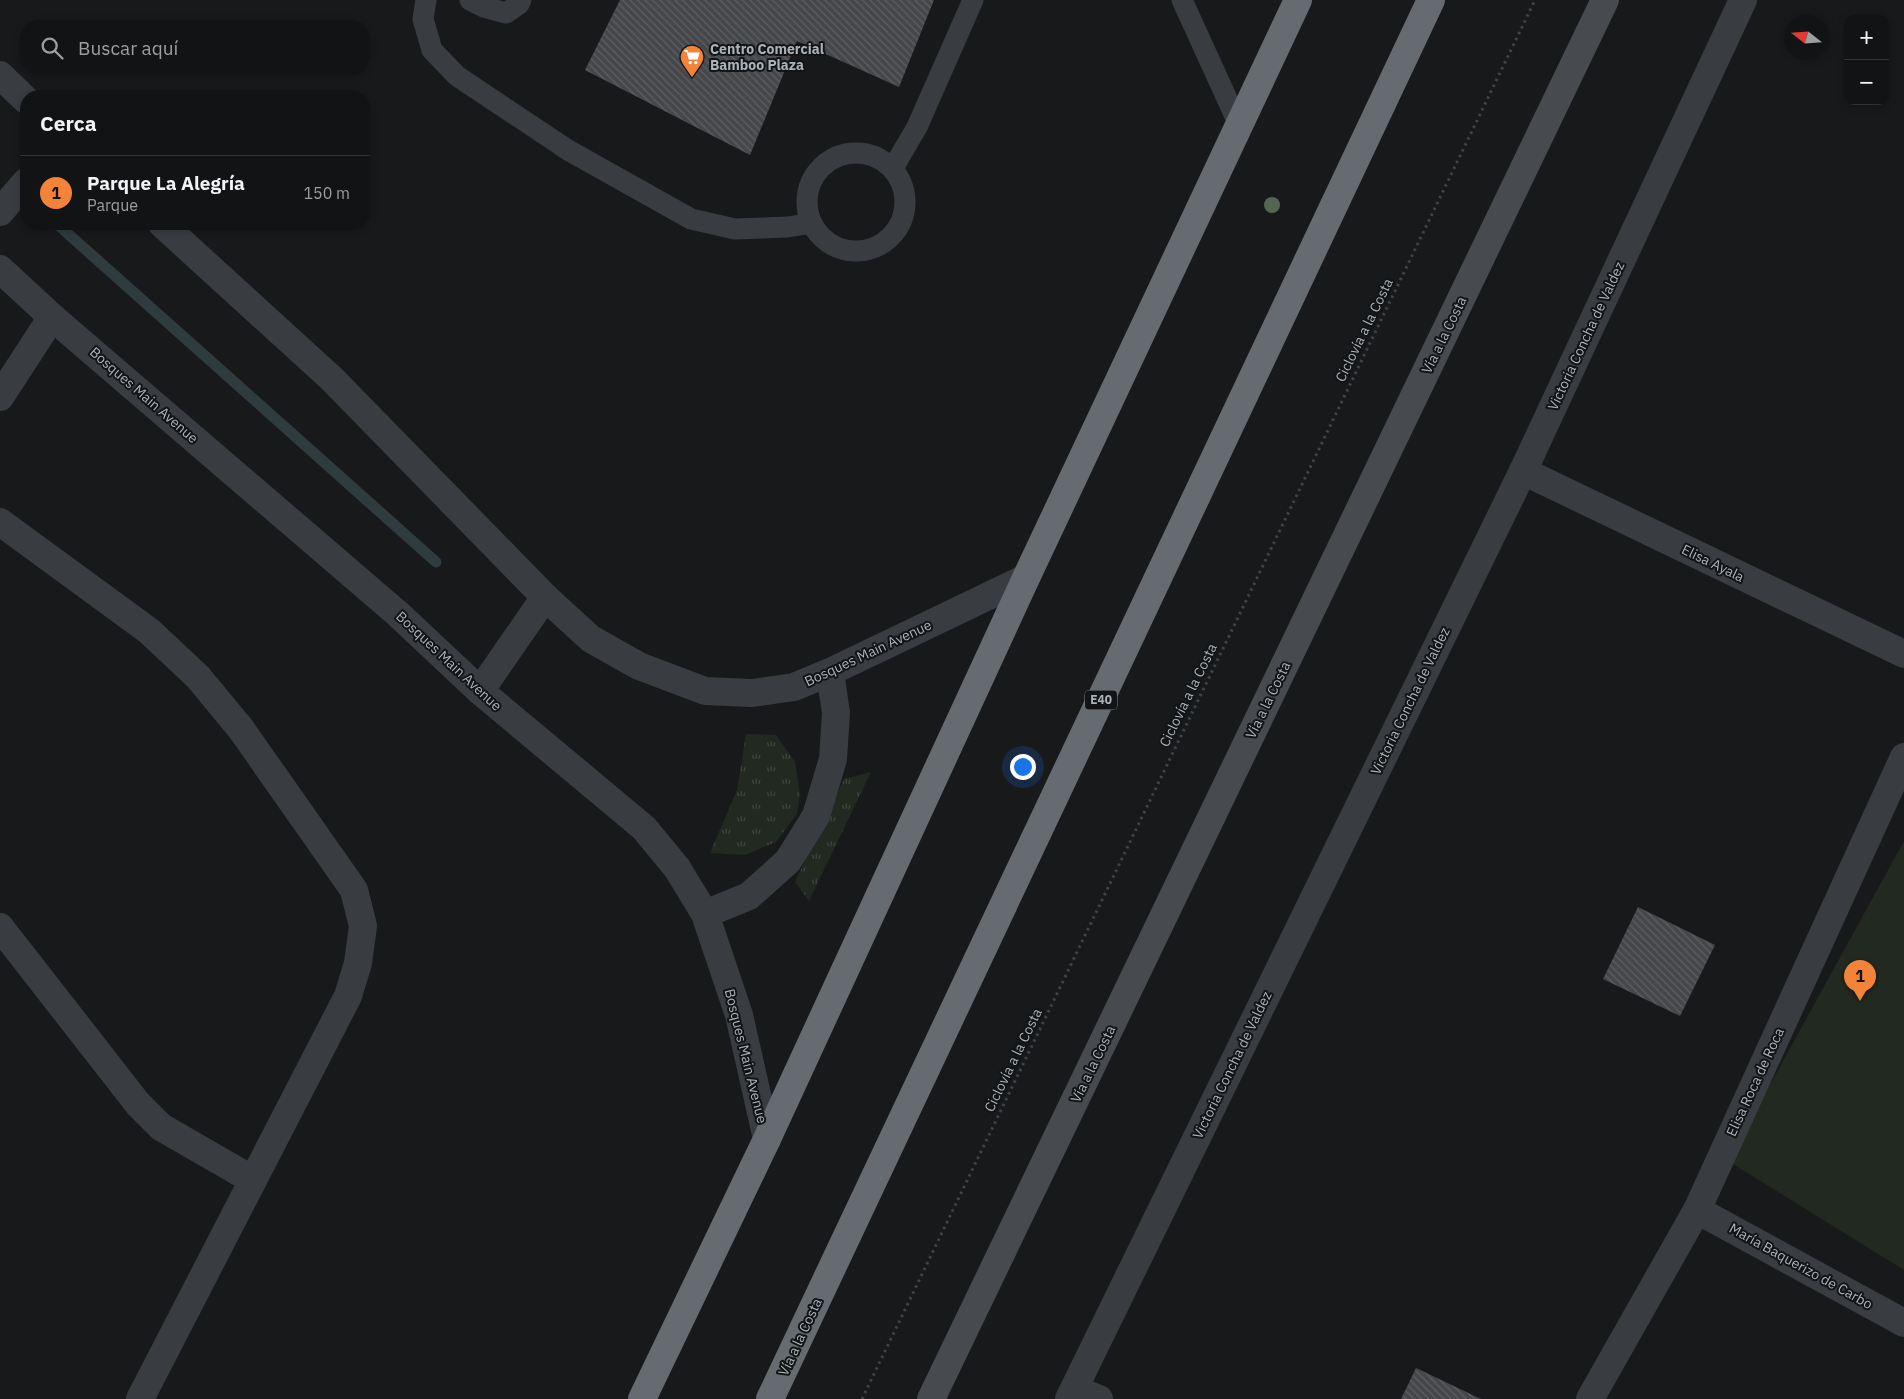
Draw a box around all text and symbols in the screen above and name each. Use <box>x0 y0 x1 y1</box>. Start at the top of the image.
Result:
north arrow <box>1784 15 1829 60</box>
map controls <box>1844 15 1889 105</box>
button: + <box>1844 15 1889 60</box>
search box <box>20 20 370 75</box>
icon: search <box>38 34 66 62</box>
text: Buscar aquí <box>78 36 178 60</box>
place label: Centro Comercial Bamboo Plaza <box>710 40 824 74</box>
supermarket icon: Centro Comercial Bamboo Plaza <box>679 44 705 78</box>
button: − <box>1844 60 1889 105</box>
text: Cerca <box>40 109 97 137</box>
text: Parque La Alegría <box>87 171 245 195</box>
text: 1 <box>51 183 61 203</box>
text: 150 m <box>303 183 350 203</box>
text: Parque <box>87 195 138 215</box>
street label: Victoria Concha de Valdez <box>1544 258 1629 413</box>
street label: Ciclovía a la Costa <box>1331 275 1397 385</box>
street label: Vía a la Costa <box>1418 293 1471 377</box>
street label: Bosques Main Avenue <box>86 343 202 447</box>
street label: Elisa Ayala <box>1679 540 1748 586</box>
street label: Bosques Main Avenue <box>392 607 506 715</box>
street label: Bosques Main Avenue <box>802 616 935 690</box>
street label: Victoria Concha de Valdez <box>1366 624 1454 778</box>
street label: Ciclovía a la Costa <box>1155 640 1221 750</box>
street label: Vía a la Costa <box>1242 658 1295 742</box>
road number: E40 <box>1085 690 1117 710</box>
your location <box>1010 754 1036 780</box>
pin: 1 <box>1844 960 1876 1001</box>
street label: Bosques Main Avenue <box>721 987 772 1125</box>
street label: Victoria Concha de Valdez <box>1188 988 1276 1142</box>
street label: Ciclovía a la Costa <box>980 1005 1046 1115</box>
street label: Vía a la Costa <box>1067 1022 1120 1106</box>
street label: Elisa Roca de Roca <box>1722 1024 1788 1139</box>
street label: María Baquerizo de Carbo <box>1726 1219 1876 1313</box>
street label: Vía a la Costa <box>774 1295 826 1379</box>

